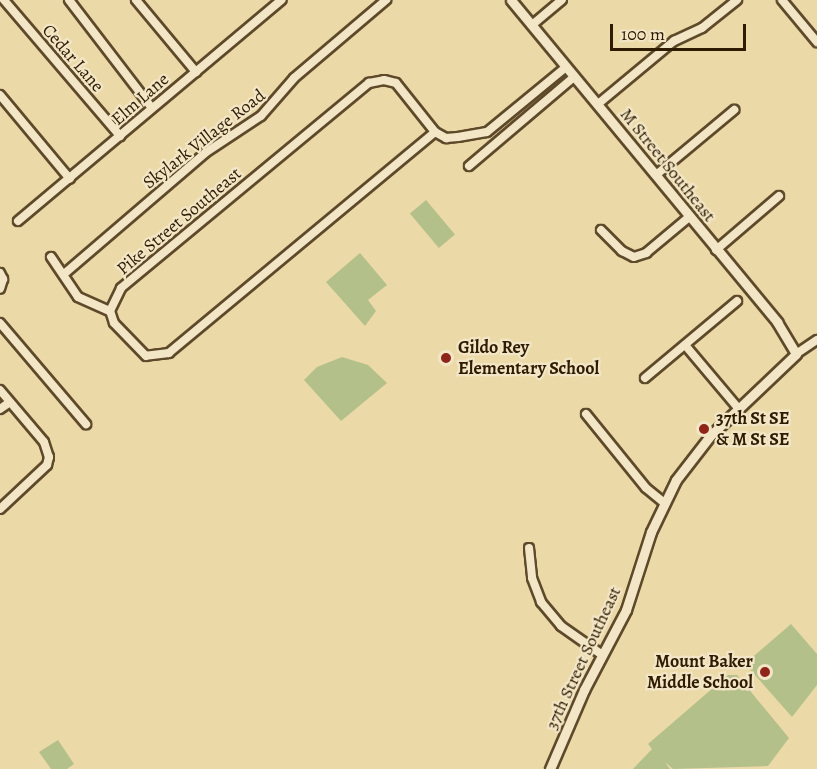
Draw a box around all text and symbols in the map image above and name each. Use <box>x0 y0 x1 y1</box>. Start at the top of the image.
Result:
scale bar <box>613 12 750 50</box>
street label: Cedar Lane <box>38 20 108 96</box>
text: 100 m <box>621 22 665 46</box>
street label: Elm Lane <box>107 68 173 130</box>
street label: Skylark Village Road <box>139 85 269 193</box>
street label: M Street Southeast <box>616 104 720 226</box>
street label: Pike Street Southeast <box>112 163 246 279</box>
place label: Gildo Rey Elementary School <box>458 337 599 380</box>
marker: Gildo Rey Elementary School <box>439 351 453 365</box>
place label: 37th St SE & M St SE <box>716 408 790 450</box>
marker: 37th St SE & M St SE <box>697 422 711 436</box>
street label: 37th Street Southeast <box>540 583 626 733</box>
place label: Mount Baker Middle School <box>647 651 753 694</box>
marker: Mount Baker Middle School <box>758 665 772 679</box>

